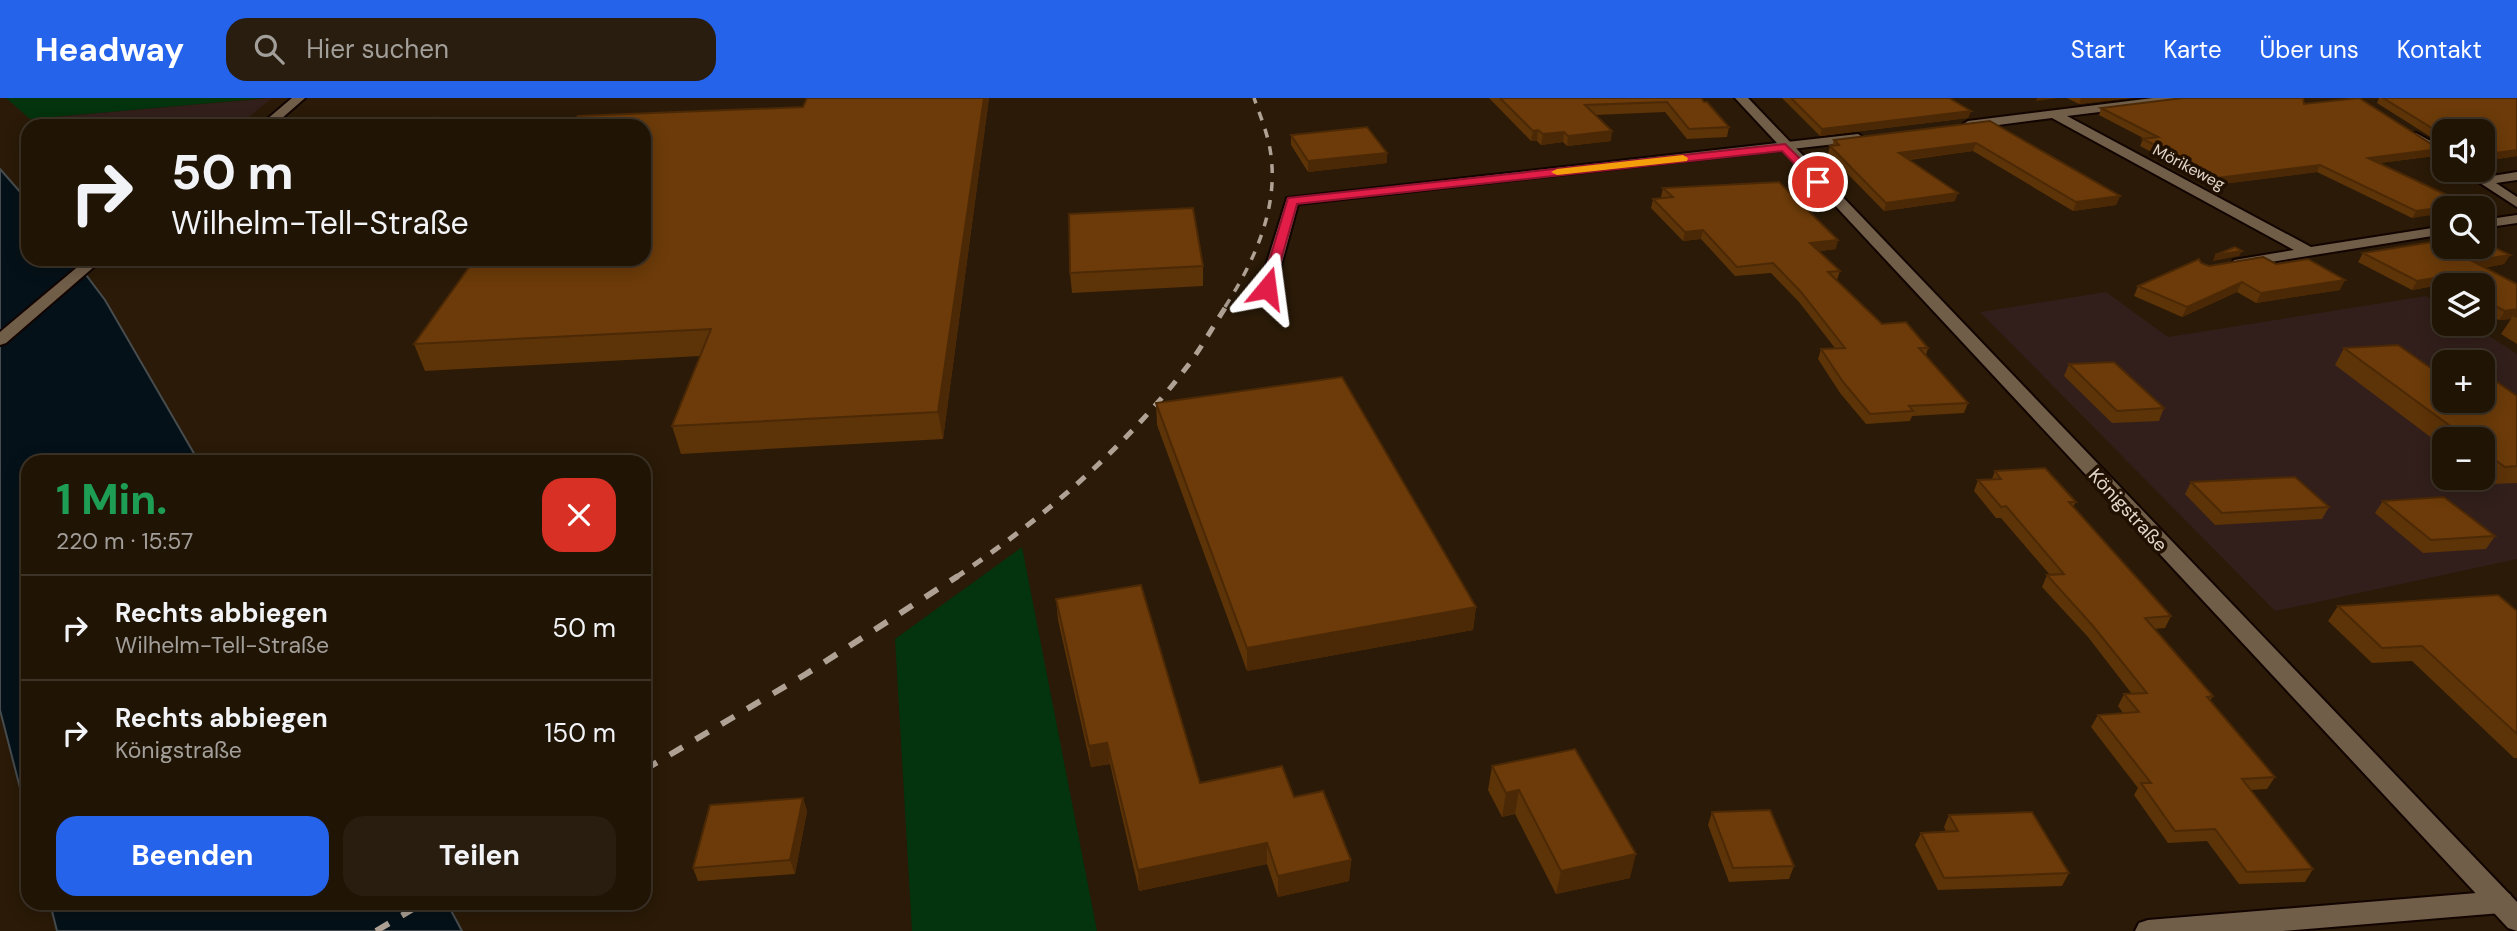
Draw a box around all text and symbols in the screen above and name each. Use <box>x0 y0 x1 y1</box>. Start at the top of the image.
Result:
search box <box>226 18 716 81</box>
text: Headway <box>35 28 184 71</box>
icon: search <box>250 30 288 68</box>
text: Hier suchen <box>306 32 449 66</box>
text: Start <box>2071 34 2125 65</box>
text: Karte <box>2163 34 2222 65</box>
text: Über uns <box>2260 34 2359 65</box>
text: Kontakt <box>2397 34 2482 65</box>
map controls <box>2432 119 2495 490</box>
button: sound <box>2432 119 2495 182</box>
street label: Mörikeweg <box>2149 139 2229 195</box>
text: 50 m <box>171 140 294 204</box>
icon: right <box>56 147 147 238</box>
pin <box>1788 152 1848 212</box>
icon: arrive <box>1799 163 1837 201</box>
button: search <box>2432 196 2495 259</box>
text: Wilhelm-Tell-Straße <box>171 202 469 244</box>
position arrow <box>1230 251 1304 325</box>
button: layers <box>2432 273 2495 336</box>
button: + <box>2432 350 2495 413</box>
button: − <box>2432 427 2495 490</box>
street label: Königstraße <box>2083 463 2173 557</box>
text: 1 Min. <box>56 472 167 527</box>
button: close <box>542 478 616 552</box>
text: 220 m · 15:57 <box>56 526 193 556</box>
text: Rechts abbiegen <box>115 596 328 630</box>
icon: right <box>56 609 94 647</box>
text: 50 m <box>552 611 616 645</box>
text: Wilhelm-Tell-Straße <box>115 630 329 660</box>
text: Rechts abbiegen <box>115 701 328 735</box>
icon: right <box>56 714 94 752</box>
text: 150 m <box>544 716 616 750</box>
text: Königstraße <box>115 735 242 765</box>
button: Beenden <box>56 816 329 896</box>
button: Teilen <box>343 816 616 896</box>

